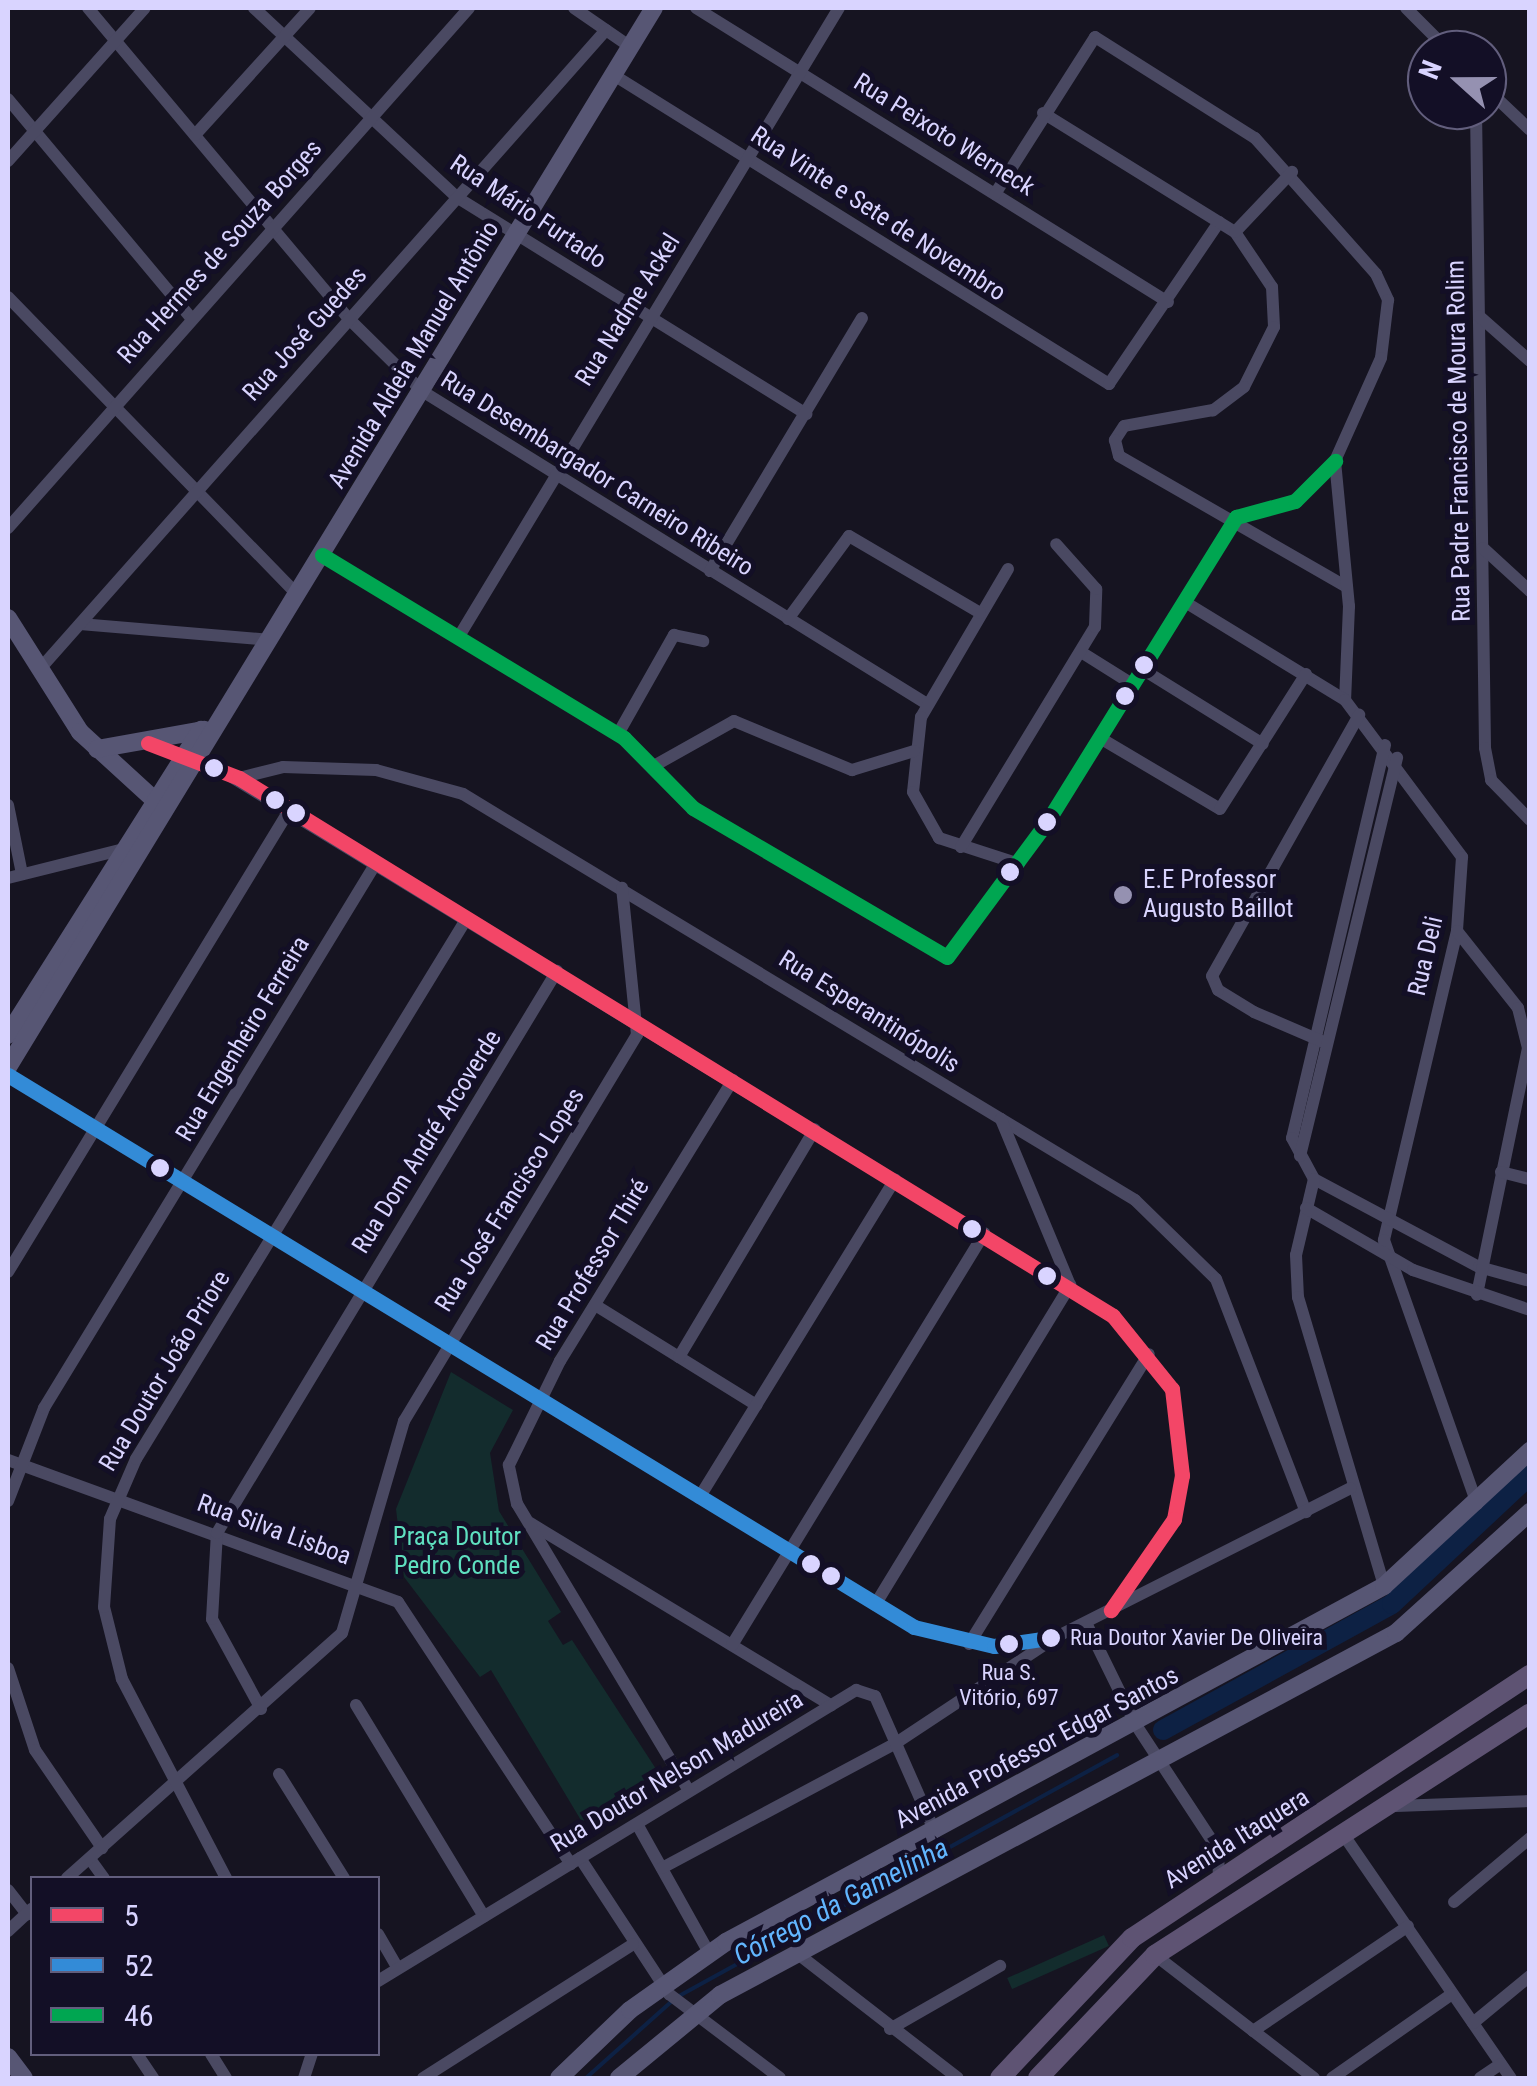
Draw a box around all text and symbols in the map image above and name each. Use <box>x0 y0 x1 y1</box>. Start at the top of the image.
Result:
north arrow <box>1407 30 1507 130</box>
text: N <box>1412 56 1449 84</box>
street label: Rua Peixoto Werneck <box>848 67 1040 203</box>
street label: Rua Vinte e Sete de Novembro <box>745 120 1011 308</box>
street label: Rua Hermes de Souza Borges <box>112 134 328 370</box>
street label: Rua Mário Furtado <box>444 149 612 275</box>
street label: Avenida Aldeia Manuel Antônio <box>322 216 506 494</box>
street label: Rua Nadme Ackel <box>569 228 687 392</box>
street label: Rua Padre Francisco de Moura Rolim <box>1441 260 1477 622</box>
street label: Rua José Guedes <box>237 261 373 407</box>
street label: Rua Desembargador Carneiro Ribeiro <box>435 365 759 583</box>
unlabelled marker <box>1134 655 1154 675</box>
unlabelled marker <box>1115 686 1135 706</box>
unlabelled marker <box>204 758 224 778</box>
unlabelled marker <box>265 790 285 810</box>
unlabelled marker <box>286 803 306 823</box>
unlabelled marker <box>1037 812 1057 832</box>
unlabelled marker <box>1000 862 1020 882</box>
place label: E.E Professor Augusto Baillot <box>1143 866 1293 925</box>
marker: E.E Professor Augusto Baillot <box>1112 884 1134 906</box>
street label: Rua Deli <box>1402 913 1450 999</box>
street label: Rua Engenheiro Ferreira <box>170 931 316 1147</box>
street label: Rua Esperantinópolis <box>773 944 965 1080</box>
street label: Rua Dom André Arcoverde <box>346 1025 508 1259</box>
street label: Rua José Francisco Lopes <box>429 1083 591 1317</box>
unlabelled marker <box>150 1158 170 1178</box>
street label: Rua Professor Thiré <box>530 1174 656 1356</box>
unlabelled marker <box>962 1219 982 1239</box>
street label: Rua Doutor João Priore <box>93 1265 237 1477</box>
unlabelled marker <box>1037 1266 1057 1286</box>
street label: Rua Silva Lisboa <box>193 1488 355 1572</box>
park label: Praça Doutor Pedro Conde <box>393 1523 521 1582</box>
unlabelled marker <box>801 1554 821 1574</box>
unlabelled marker <box>821 1566 841 1586</box>
place label: Rua Doutor Xavier De Oliveira <box>1070 1625 1323 1651</box>
marker: Rua Doutor Xavier De Oliveira <box>1041 1628 1061 1648</box>
marker: Rua S. Vitório, 697 <box>999 1634 1019 1654</box>
place label: Rua S. Vitório, 697 <box>959 1659 1059 1710</box>
street label: Avenida Professor Edgar Santos <box>890 1661 1184 1835</box>
street label: Rua Doutor Nelson Madureira <box>545 1685 809 1859</box>
street label: Avenida Itaquera <box>1159 1783 1315 1895</box>
water label: Córrego da Gamelinha <box>728 1831 954 1973</box>
legend <box>30 1876 380 2056</box>
text: 5 <box>124 1898 139 1933</box>
text: 52 <box>124 1948 154 1983</box>
text: 46 <box>124 1998 154 2033</box>

